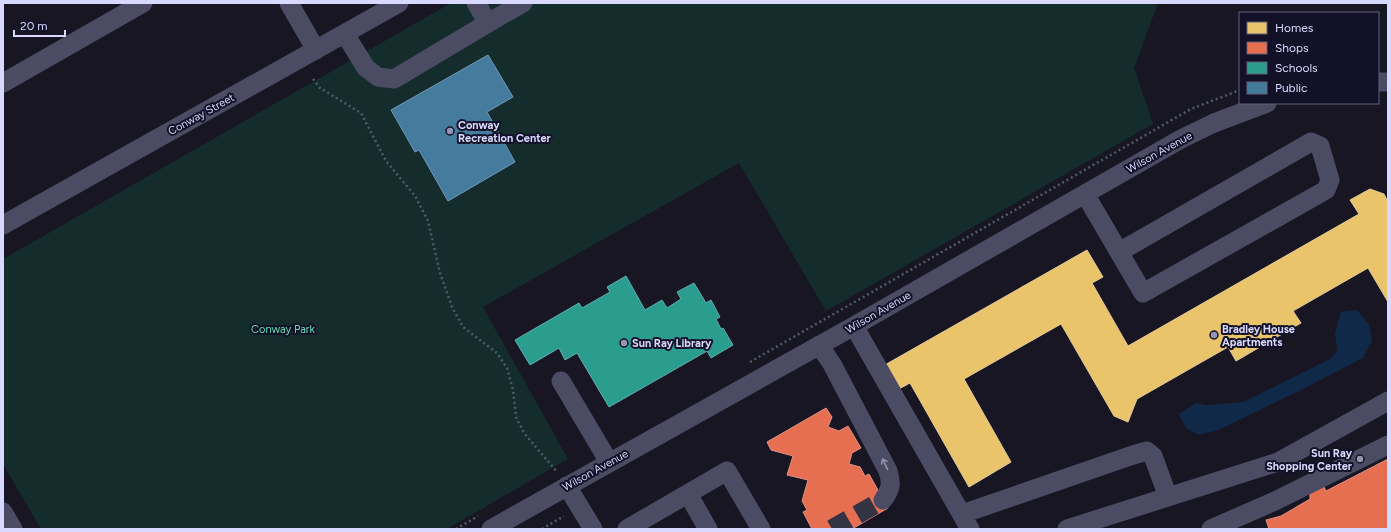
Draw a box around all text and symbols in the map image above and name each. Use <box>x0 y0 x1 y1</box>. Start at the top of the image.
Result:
scale bar <box>14 12 65 38</box>
legend <box>1239 12 1379 104</box>
text: 20 m <box>20 19 48 33</box>
text: Homes <box>1275 21 1314 35</box>
text: Shops <box>1275 41 1309 55</box>
text: Schools <box>1275 61 1318 75</box>
text: Public <box>1275 81 1308 95</box>
street label: Conway Street <box>166 91 237 138</box>
place label: Conway Recreation Center <box>458 119 552 145</box>
marker: Conway Recreation Center <box>445 126 455 136</box>
street label: Wilson Avenue <box>1124 129 1194 176</box>
street label: Wilson Avenue <box>843 289 913 336</box>
park label: Conway Park <box>251 323 316 336</box>
place label: Bradley House Apartments <box>1222 323 1295 349</box>
marker: Bradley House Apartments <box>1209 330 1219 340</box>
place label: Sun Ray Library <box>632 337 712 350</box>
marker: Sun Ray Library <box>619 338 629 348</box>
street label: Wilson Avenue <box>560 447 630 494</box>
place label: Sun Ray Shopping Center <box>1266 447 1353 473</box>
marker: Sun Ray Shopping Center <box>1355 454 1365 464</box>
one-way arrow <box>881 459 888 471</box>

